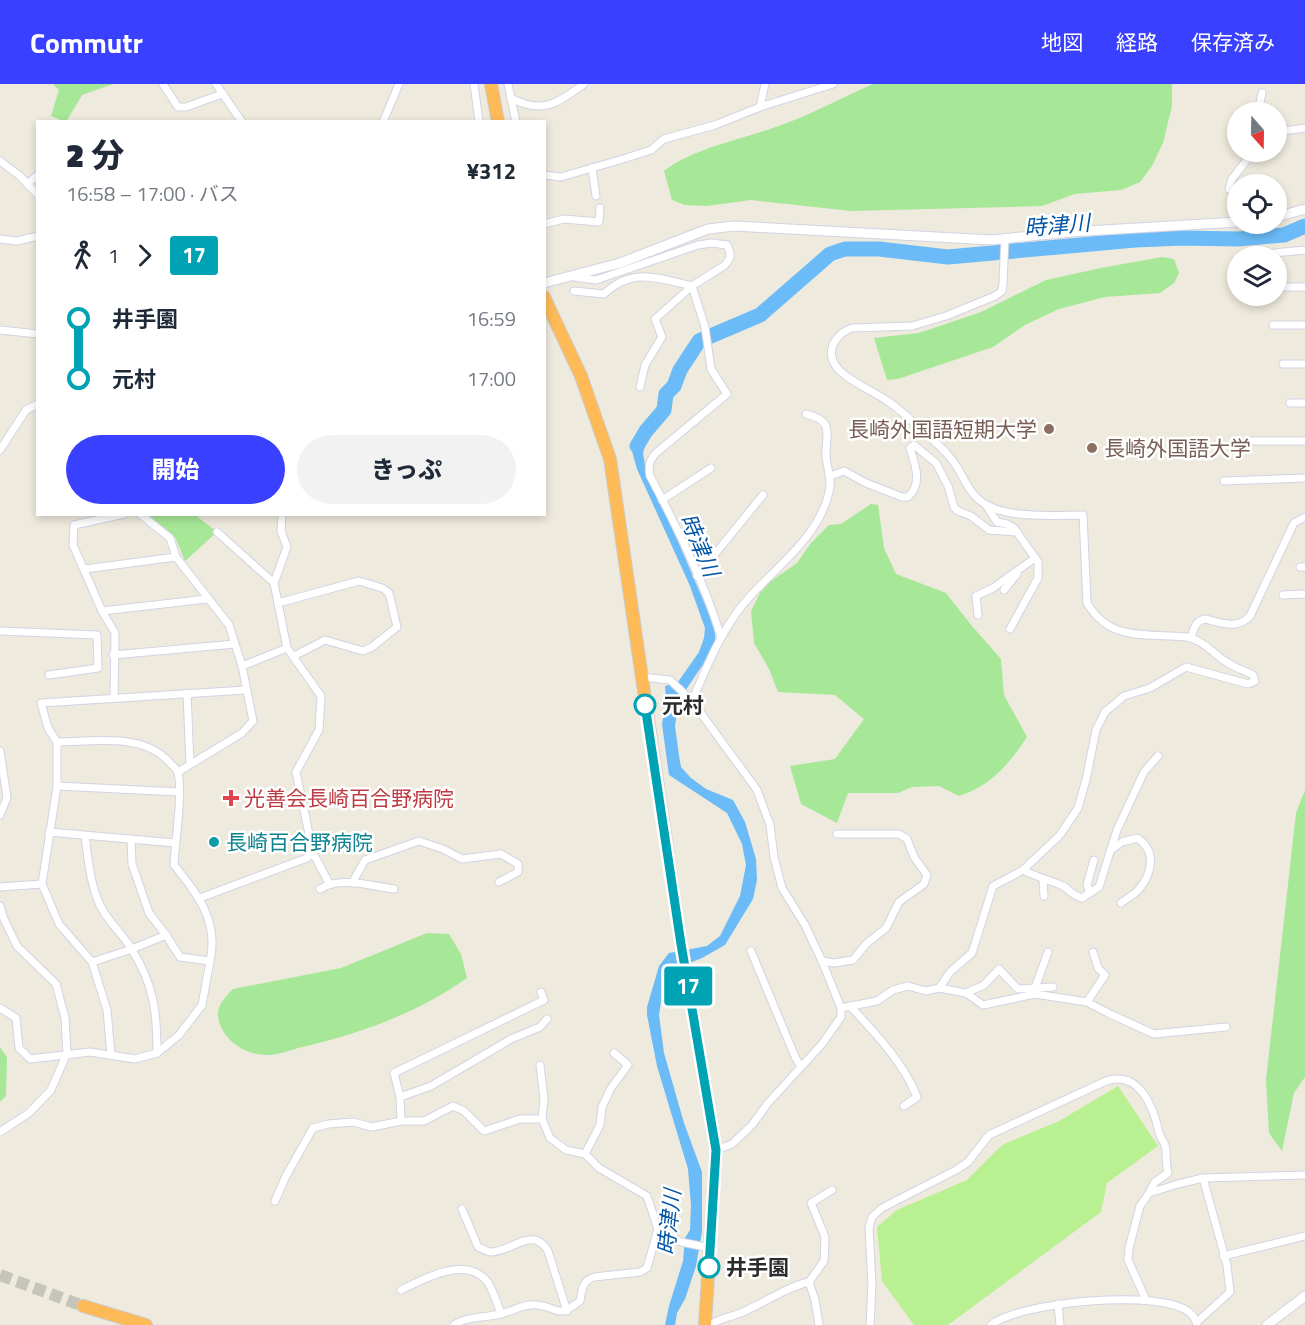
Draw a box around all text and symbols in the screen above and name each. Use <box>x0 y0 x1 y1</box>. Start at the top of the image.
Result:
text: Commutr <box>30 21 143 64</box>
text: 地図 <box>1041 26 1083 58</box>
text: 経路 <box>1116 26 1158 58</box>
text: 保存済み <box>1191 26 1275 58</box>
north arrow <box>1227 102 1287 162</box>
map controls <box>1227 102 1287 306</box>
text: 2 分 <box>66 130 124 180</box>
text: ¥312 <box>467 154 516 188</box>
button: locate <box>1227 174 1287 234</box>
text: 16:58 – 17:00 · バス <box>66 178 239 209</box>
water label: 時津川 <box>1023 205 1093 245</box>
icon: walk <box>66 239 99 272</box>
icon: forward <box>128 239 161 272</box>
text: 17 <box>182 239 206 271</box>
text: 1 <box>108 240 119 271</box>
button: layers <box>1227 246 1287 306</box>
text: 井手園 <box>112 302 178 336</box>
text: 16:59 <box>467 303 516 334</box>
text: 元村 <box>112 362 156 396</box>
text: 17:00 <box>467 363 516 394</box>
place label: 長崎外国語短期大学 <box>848 413 1037 445</box>
marker: 長崎外国語短期大学 <box>1042 422 1056 436</box>
place label: 長崎外国語大学 <box>1104 432 1251 464</box>
button: 開始 <box>66 435 285 504</box>
button: きっぷ <box>297 435 516 504</box>
marker: 長崎外国語大学 <box>1085 441 1099 455</box>
water label: 時津川 <box>671 508 729 584</box>
place label: 元村 <box>662 689 704 721</box>
marker: 元村 <box>634 694 656 716</box>
place label: 光善会長崎百合野病院 <box>244 782 454 814</box>
marker: 光善会長崎百合野病院 <box>222 789 240 807</box>
place label: 長崎百合野病院 <box>226 826 373 858</box>
marker: 長崎百合野病院 <box>207 835 221 849</box>
line badge: 17 <box>661 966 715 1006</box>
text: 17 <box>676 970 700 1002</box>
water label: 時津川 <box>649 1185 690 1257</box>
place label: 井手園 <box>726 1251 789 1283</box>
marker: 井手園 <box>698 1256 720 1278</box>

